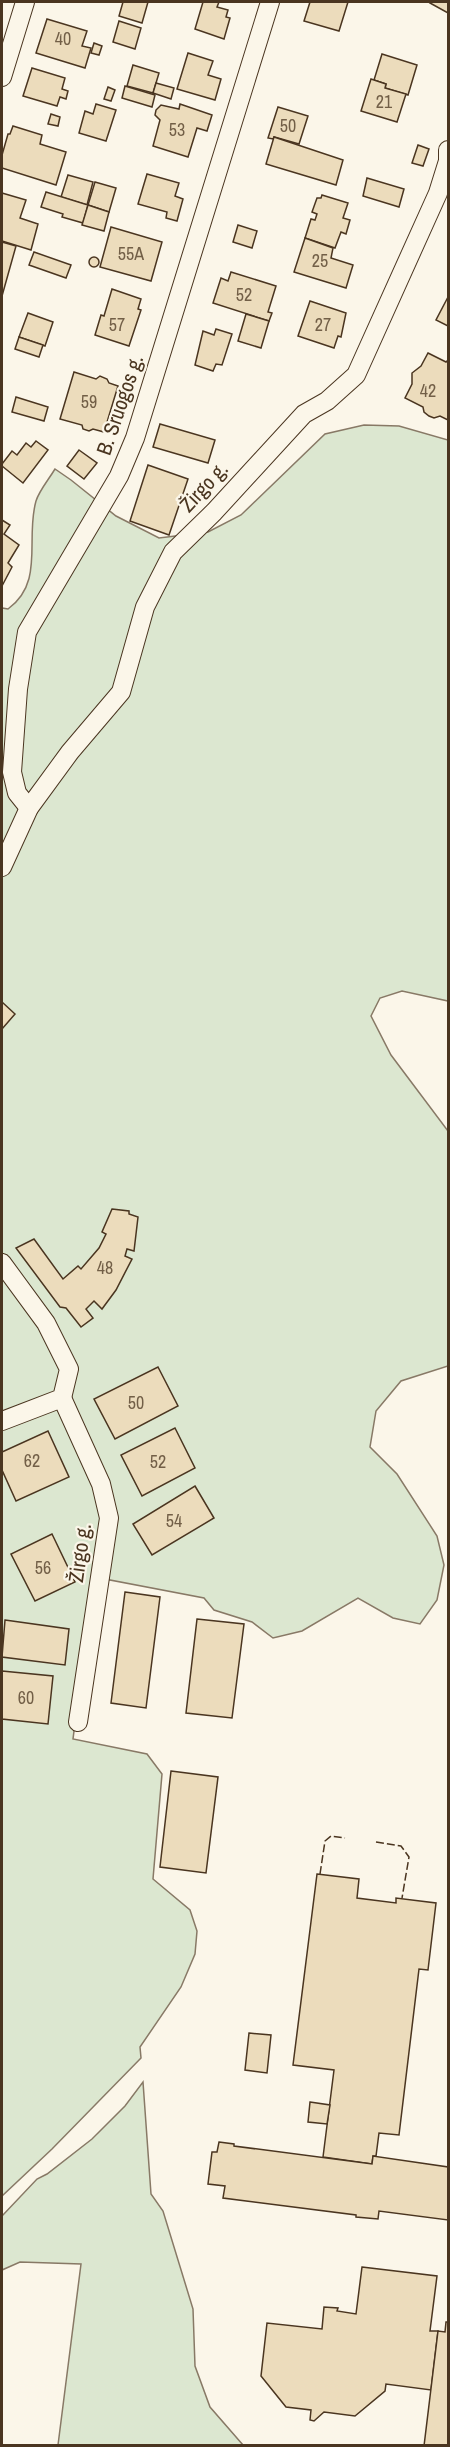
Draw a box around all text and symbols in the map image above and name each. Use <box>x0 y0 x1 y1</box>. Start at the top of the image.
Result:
house number: 40 <box>55 26 71 51</box>
house number: 21 <box>376 89 393 114</box>
house number: 50 <box>280 113 296 138</box>
house number: 53 <box>169 117 185 142</box>
house number: 55A <box>118 241 144 266</box>
house number: 25 <box>312 248 328 273</box>
house number: 52 <box>236 282 252 307</box>
house number: 57 <box>109 312 125 337</box>
house number: 27 <box>315 312 331 337</box>
street label: B. Sruogos g. <box>89 351 150 459</box>
house number: 42 <box>420 378 436 403</box>
house number: 59 <box>81 389 97 414</box>
street label: Žirgo g. <box>173 455 234 518</box>
house number: 48 <box>97 1255 113 1280</box>
house number: 50 <box>128 1390 144 1415</box>
house number: 62 <box>24 1448 40 1473</box>
house number: 52 <box>150 1449 166 1474</box>
house number: 54 <box>166 1508 182 1533</box>
street label: Žirgo g. <box>61 1522 98 1584</box>
house number: 56 <box>35 1555 51 1580</box>
house number: 60 <box>18 1685 34 1710</box>

